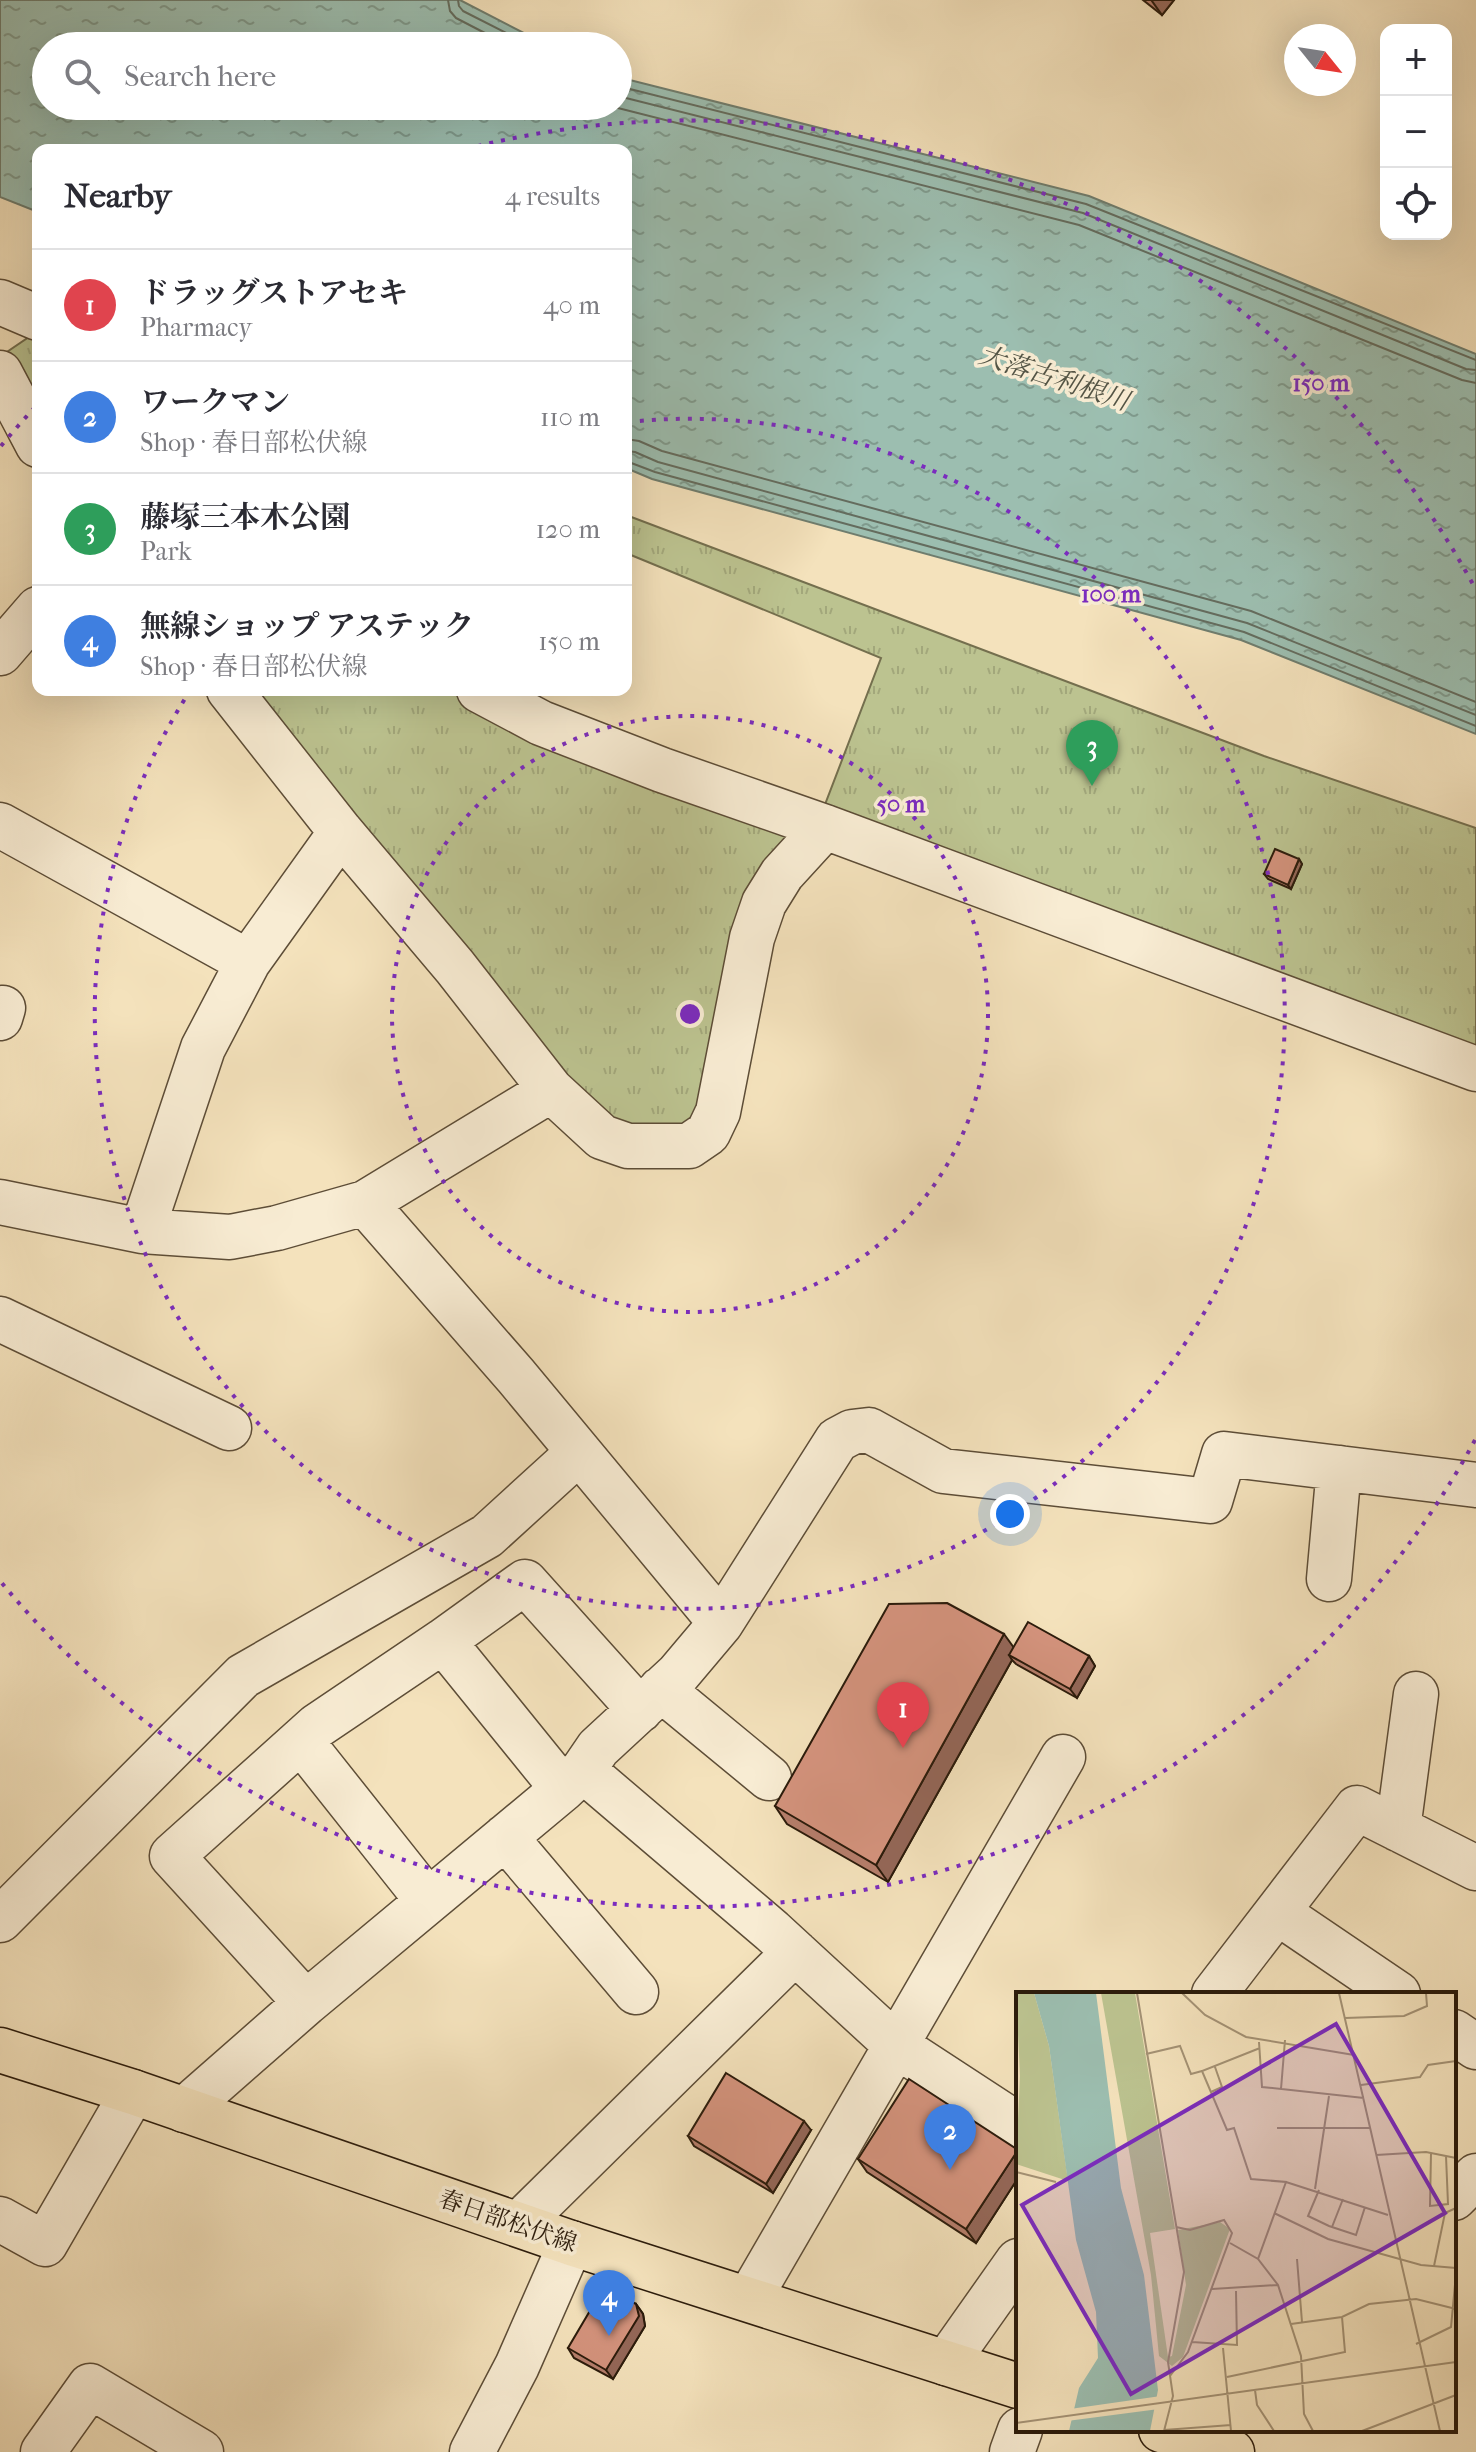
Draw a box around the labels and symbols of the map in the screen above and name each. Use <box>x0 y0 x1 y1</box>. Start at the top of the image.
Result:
north arrow <box>1284 24 1356 96</box>
water label: 大落古利根川 <box>975 339 1136 418</box>
text: 150 m <box>1292 369 1351 397</box>
text: 100 m <box>1081 580 1142 608</box>
pin: 3 <box>1066 720 1118 786</box>
text: 50 m <box>877 790 926 818</box>
centre of rings <box>676 1000 704 1028</box>
your location <box>990 1494 1030 1534</box>
pin: 1 <box>877 1682 929 1748</box>
inset map <box>1016 1992 1456 2432</box>
pin: 2 <box>924 2104 976 2170</box>
street label: 春日部松伏線 <box>435 2184 581 2258</box>
pin: 4 <box>583 2270 635 2336</box>

